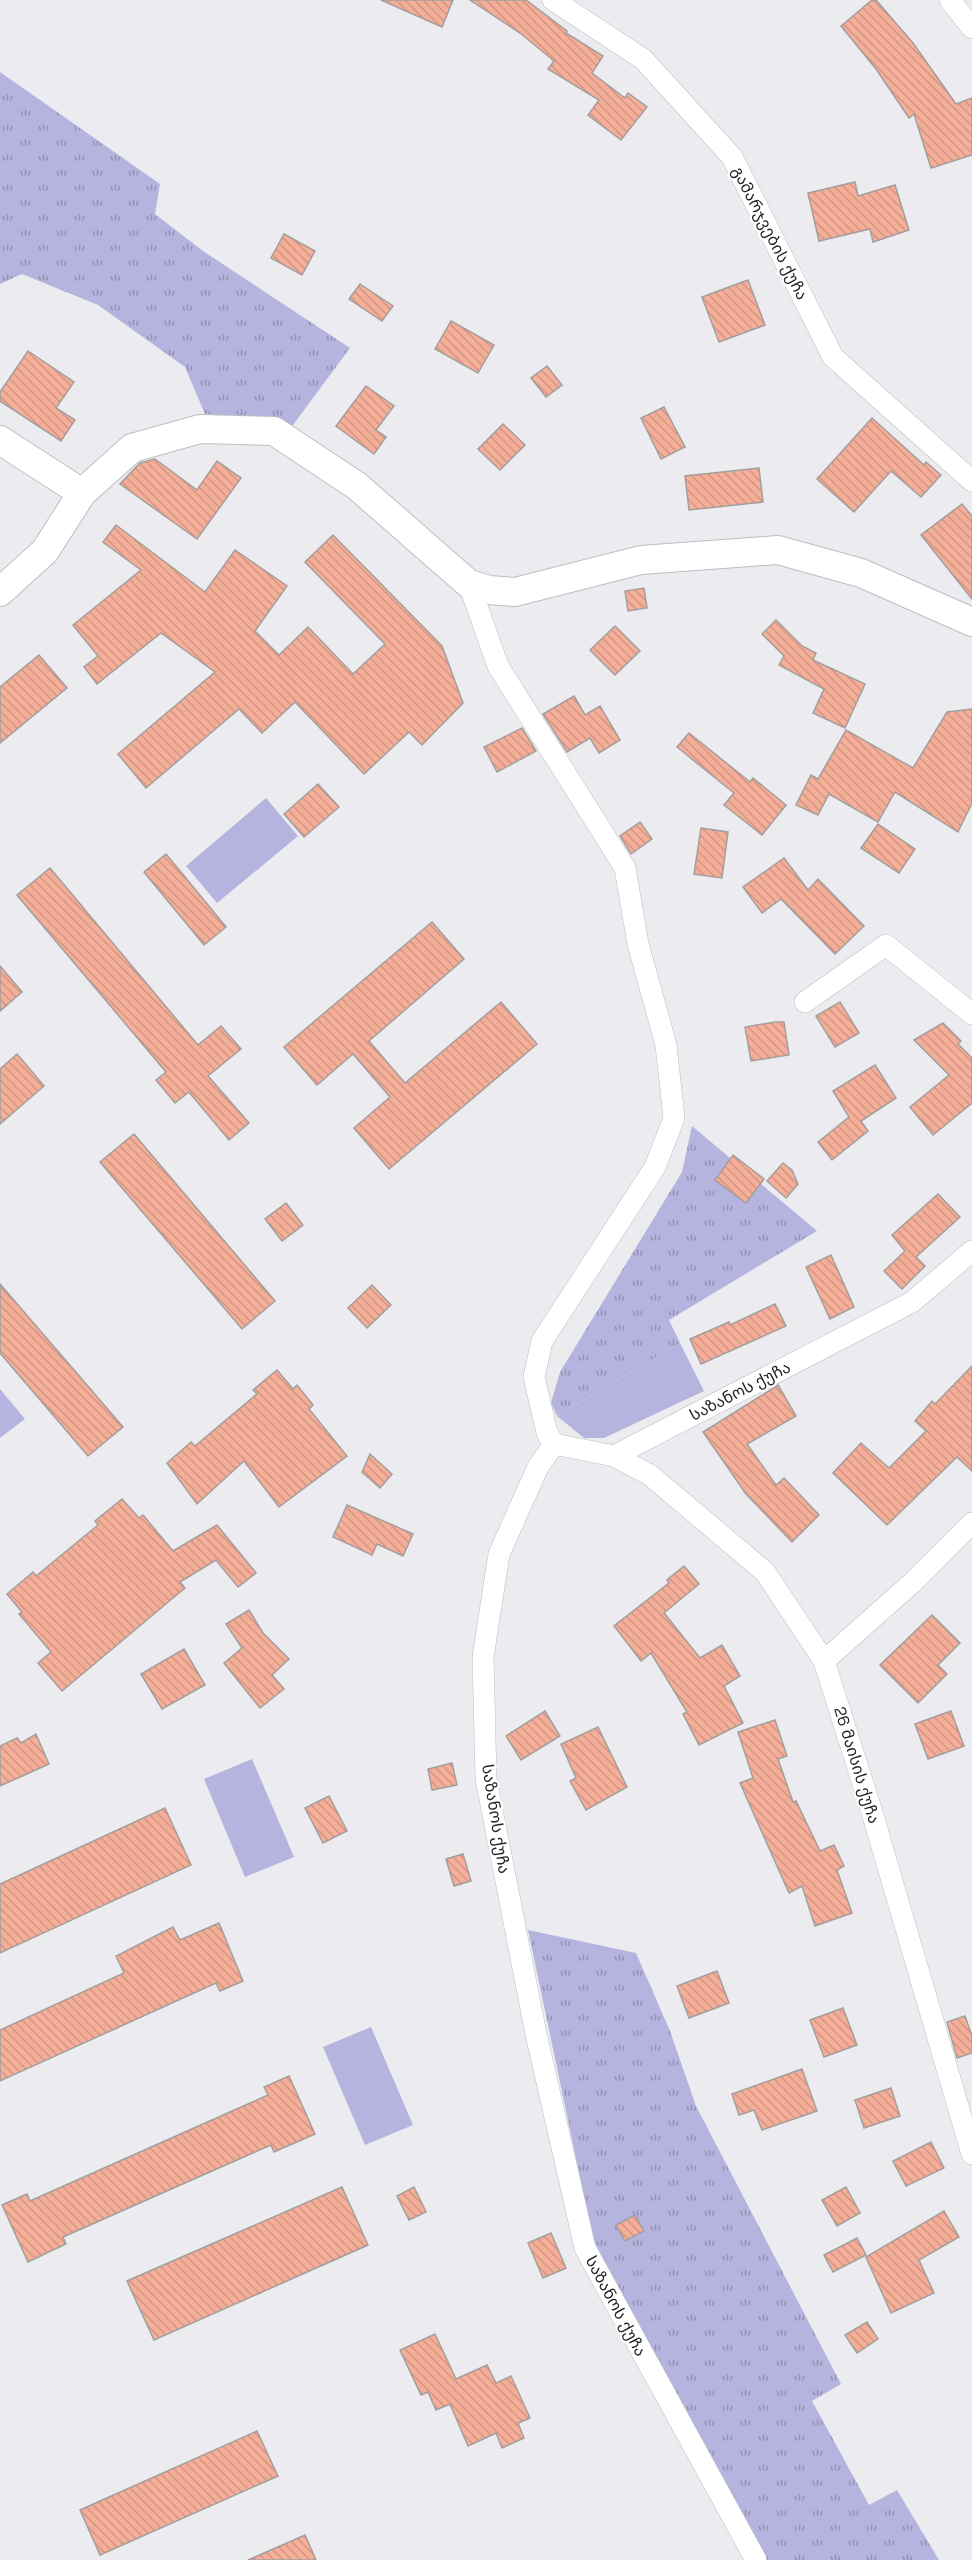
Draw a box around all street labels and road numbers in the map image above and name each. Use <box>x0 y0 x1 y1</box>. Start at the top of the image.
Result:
street label: გამარჯვების ქუჩა <box>727 163 813 303</box>
street label: საზანოს ქუჩა <box>686 1357 794 1425</box>
street label: 26 მაისის ქუჩა <box>829 1704 885 1826</box>
street label: საზანოს ქუჩა <box>477 1763 515 1875</box>
street label: საზანოს ქუჩა <box>581 2252 651 2360</box>

